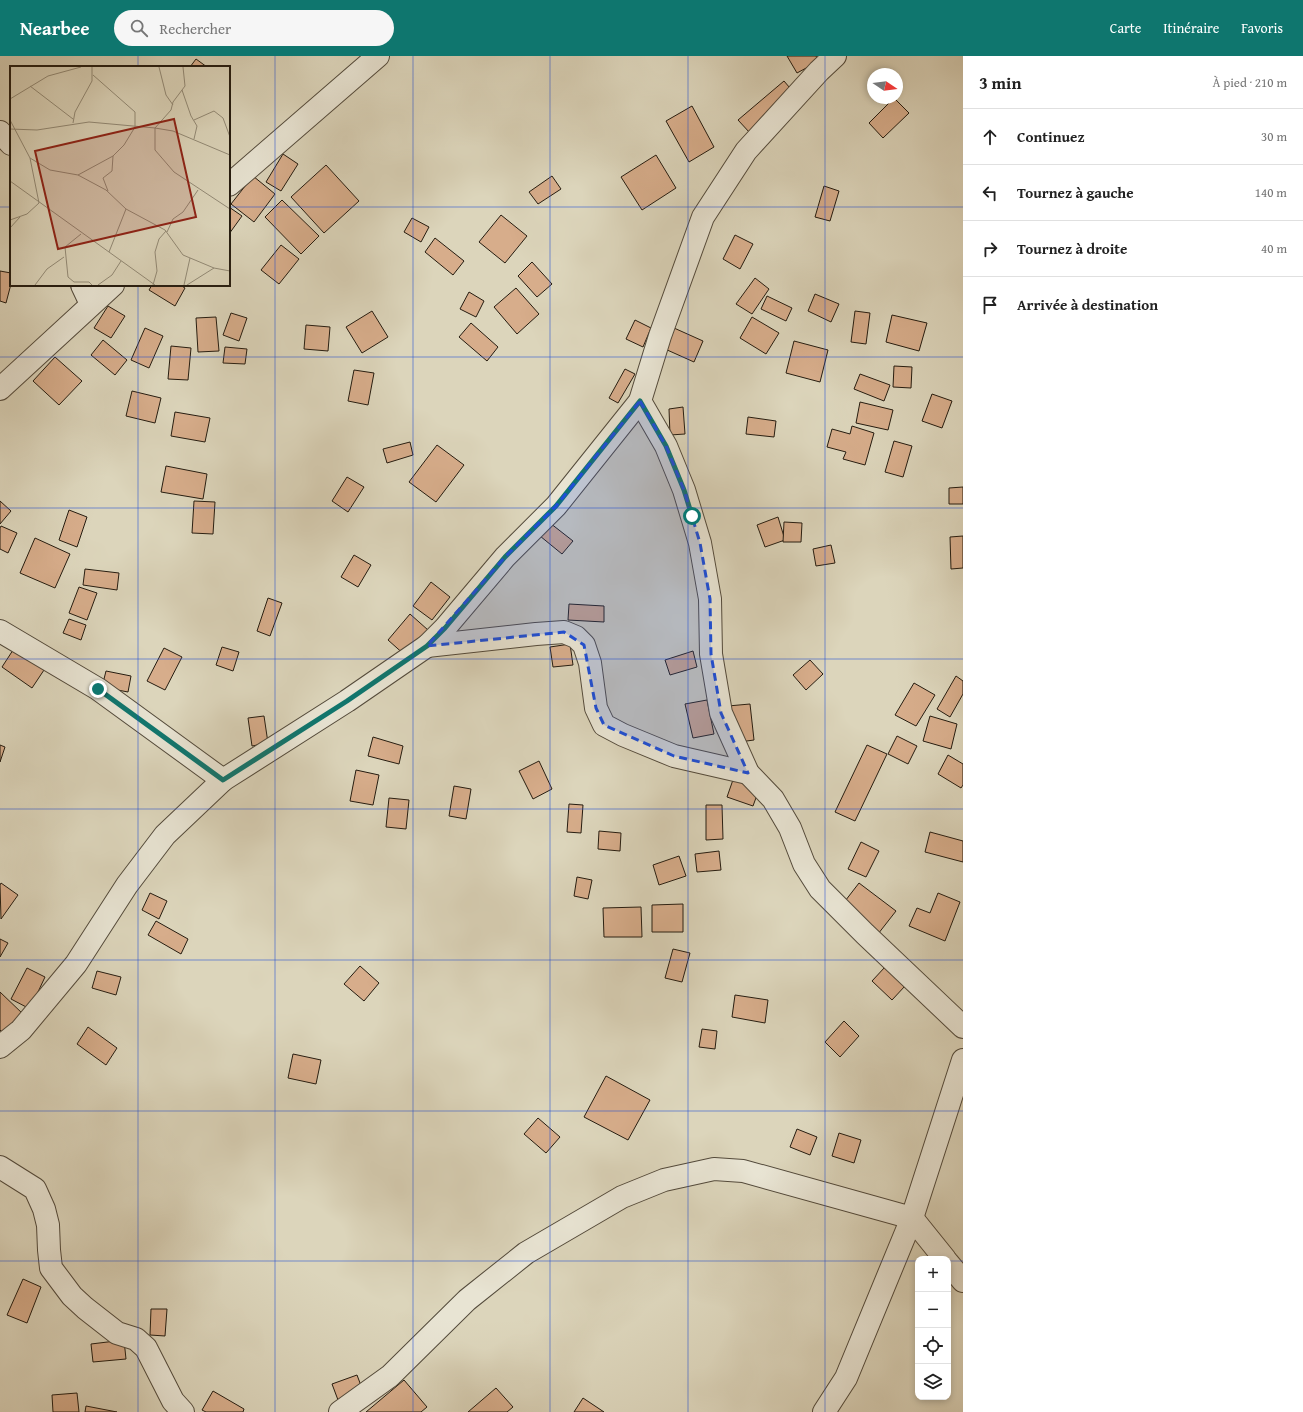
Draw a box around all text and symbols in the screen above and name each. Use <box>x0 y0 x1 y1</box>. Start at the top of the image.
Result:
search box <box>114 10 394 46</box>
text: Nearbee <box>20 14 90 42</box>
icon: search <box>128 17 150 39</box>
text: Rechercher <box>160 18 231 39</box>
text: Carte <box>1110 18 1141 38</box>
text: Itinéraire <box>1163 18 1219 38</box>
text: Favoris <box>1241 18 1283 38</box>
inset map <box>10 66 230 286</box>
north arrow <box>867 68 903 104</box>
text: 3 min <box>979 70 1021 95</box>
text: À pied · 210 m <box>1212 73 1287 92</box>
icon: ahead <box>979 126 1001 148</box>
text: Continuez <box>1017 126 1085 147</box>
text: 30 m <box>1261 127 1287 146</box>
icon: left <box>979 182 1001 204</box>
text: Tournez à gauche <box>1017 182 1134 203</box>
text: 140 m <box>1255 183 1287 202</box>
icon: right <box>979 238 1001 260</box>
text: Tournez à droite <box>1017 238 1127 259</box>
text: 40 m <box>1261 239 1287 258</box>
icon: arrive <box>979 294 1001 316</box>
text: Arrivée à destination <box>1017 294 1158 315</box>
route start <box>683 507 701 525</box>
route end <box>89 680 107 698</box>
map controls <box>915 1256 951 1400</box>
button: + <box>915 1256 951 1292</box>
button: − <box>915 1292 951 1328</box>
button: locate <box>915 1328 951 1364</box>
button: layers <box>915 1364 951 1400</box>

